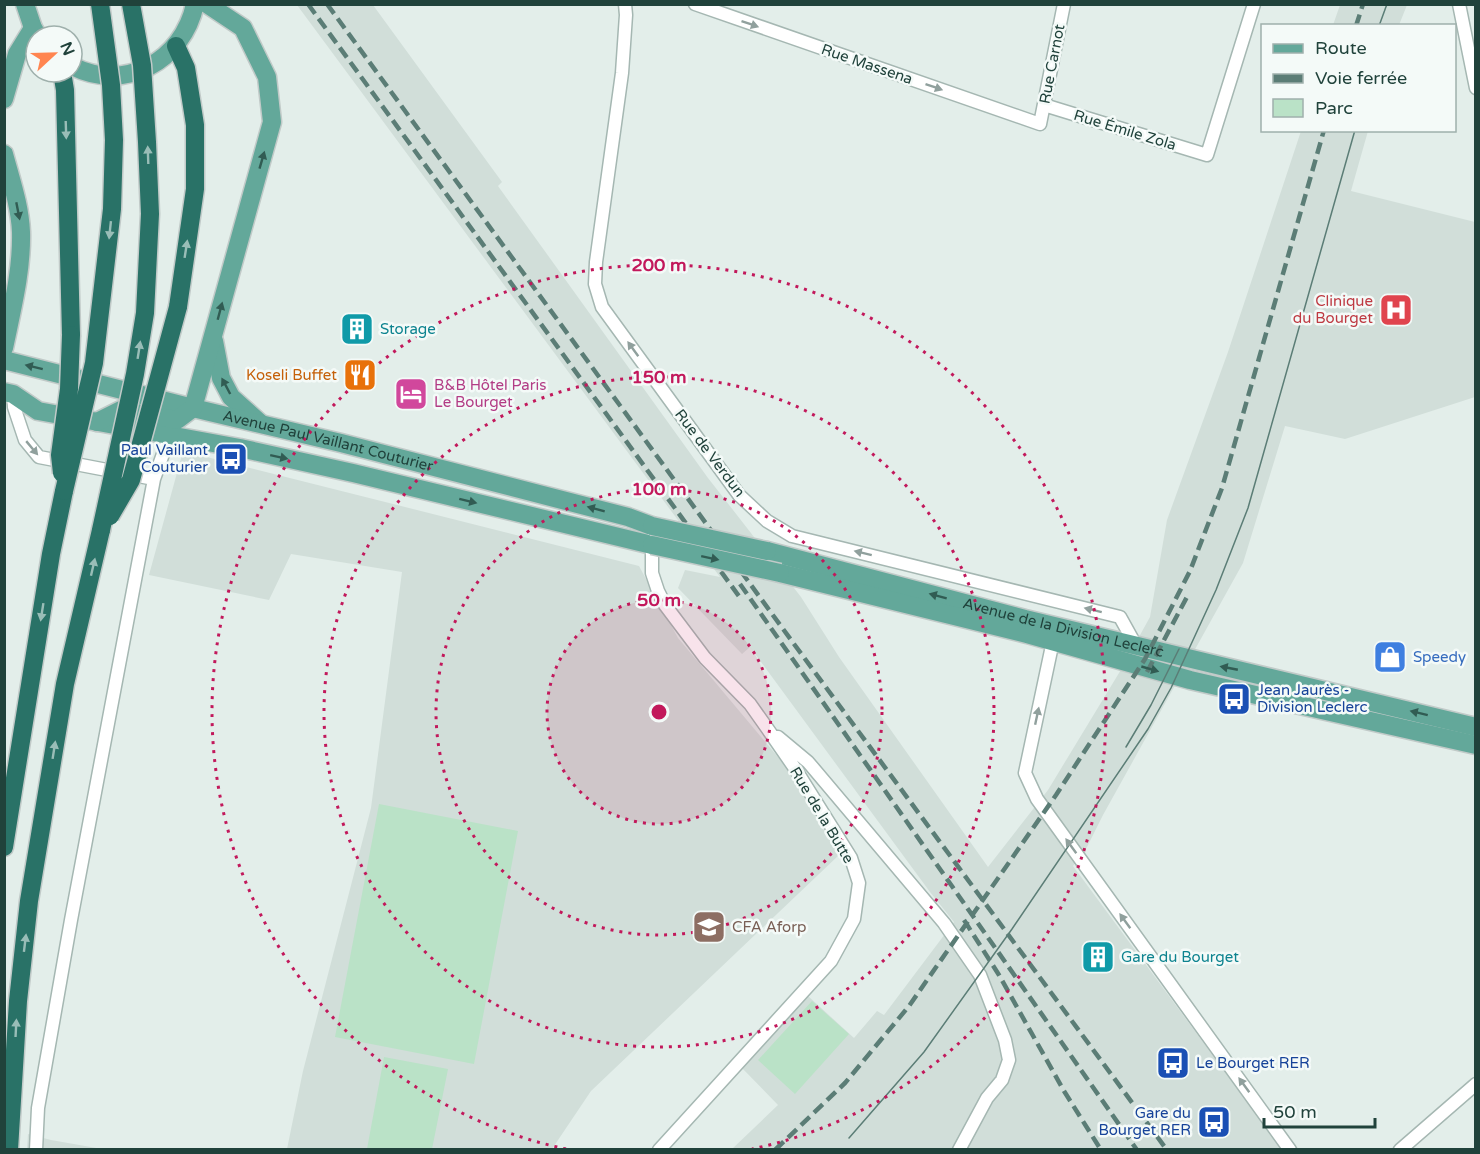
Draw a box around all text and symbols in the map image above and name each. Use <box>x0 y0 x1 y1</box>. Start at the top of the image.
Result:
one-way arrow <box>741 20 759 30</box>
street label: Rue Carnot <box>1035 22 1069 105</box>
north arrow <box>24 24 84 84</box>
legend <box>1261 24 1456 132</box>
text: Route <box>1315 37 1367 59</box>
text: N <box>55 39 79 58</box>
street label: Rue Massena <box>819 40 915 88</box>
text: Voie ferrée <box>1315 67 1407 89</box>
one-way arrow <box>925 83 943 93</box>
text: Parc <box>1315 97 1353 119</box>
street label: Rue Émile Zola <box>1072 106 1178 154</box>
one-way arrow <box>61 121 70 140</box>
one-way arrow <box>143 146 153 165</box>
one-way arrow <box>258 151 267 169</box>
one-way arrow <box>14 202 23 221</box>
one-way arrow <box>105 221 115 240</box>
one-way arrow <box>182 239 191 258</box>
text: 200 m <box>631 254 687 276</box>
place label: Clinique du Bourget <box>1293 292 1373 327</box>
hospital icon: Clinique du Bourget <box>1378 292 1414 328</box>
one-way arrow <box>216 302 225 320</box>
building icon: Storage <box>339 311 375 347</box>
place label: Storage <box>380 320 436 338</box>
one-way arrow <box>135 340 144 359</box>
one-way arrow <box>627 341 639 357</box>
restaurant icon: Koseli Buffet <box>342 357 378 393</box>
one-way arrow <box>25 362 43 372</box>
place label: Koseli Buffet <box>246 366 337 384</box>
text: 150 m <box>631 366 687 388</box>
hotel icon: B&B Hôtel Paris Le Bourget <box>393 376 429 412</box>
place label: B&B Hôtel Paris Le Bourget <box>434 376 546 411</box>
one-way arrow <box>221 378 231 395</box>
street label: Rue de Verdun <box>671 405 749 501</box>
street label: Avenue Paul Vaillant Couturier <box>221 406 435 475</box>
one-way arrow <box>25 440 38 456</box>
place label: Paul Vaillant Couturier <box>121 441 208 476</box>
bus stop icon: Paul Vaillant Couturier <box>213 441 249 477</box>
one-way arrow <box>269 452 288 462</box>
text: 100 m <box>631 478 687 500</box>
one-way arrow <box>459 497 478 507</box>
one-way arrow <box>587 504 605 514</box>
one-way arrow <box>854 548 872 558</box>
one-way arrow <box>700 554 719 563</box>
one-way arrow <box>88 558 98 577</box>
text: 50 m <box>637 589 681 611</box>
one-way arrow <box>929 590 947 600</box>
street label: Avenue de la Division Leclerc <box>961 594 1165 661</box>
one-way arrow <box>37 602 46 621</box>
one-way arrow <box>1084 605 1102 615</box>
shop icon: Speedy <box>1372 639 1408 675</box>
place label: Speedy <box>1413 648 1466 666</box>
one-way arrow <box>1219 663 1238 672</box>
one-way arrow <box>1141 665 1159 674</box>
bus stop icon: Jean Jaurès - Division Leclerc <box>1216 681 1252 717</box>
place label: Jean Jaurès - Division Leclerc <box>1257 681 1368 716</box>
centre of rings <box>649 702 669 722</box>
one-way arrow <box>1033 707 1043 726</box>
one-way arrow <box>1410 708 1428 718</box>
one-way arrow <box>50 740 59 759</box>
street label: Rue de la Butte <box>786 763 858 867</box>
one-way arrow <box>1066 839 1078 854</box>
school or university icon: CFA Aforp <box>691 909 727 945</box>
one-way arrow <box>1119 914 1131 930</box>
place label: CFA Aforp <box>732 918 806 936</box>
one-way arrow <box>20 933 29 952</box>
building icon: Gare du Bourget <box>1080 939 1116 975</box>
place label: Gare du Bourget <box>1121 948 1239 966</box>
one-way arrow <box>12 1019 21 1038</box>
bus stop icon: Le Bourget RER <box>1155 1045 1191 1081</box>
place label: Le Bourget RER <box>1196 1054 1310 1072</box>
one-way arrow <box>1238 1078 1250 1093</box>
scale bar <box>1264 1091 1375 1129</box>
text: 50 m <box>1273 1101 1317 1123</box>
place label: Gare du Bourget RER <box>1098 1104 1191 1139</box>
bus stop icon: Gare du Bourget RER <box>1196 1104 1232 1140</box>

